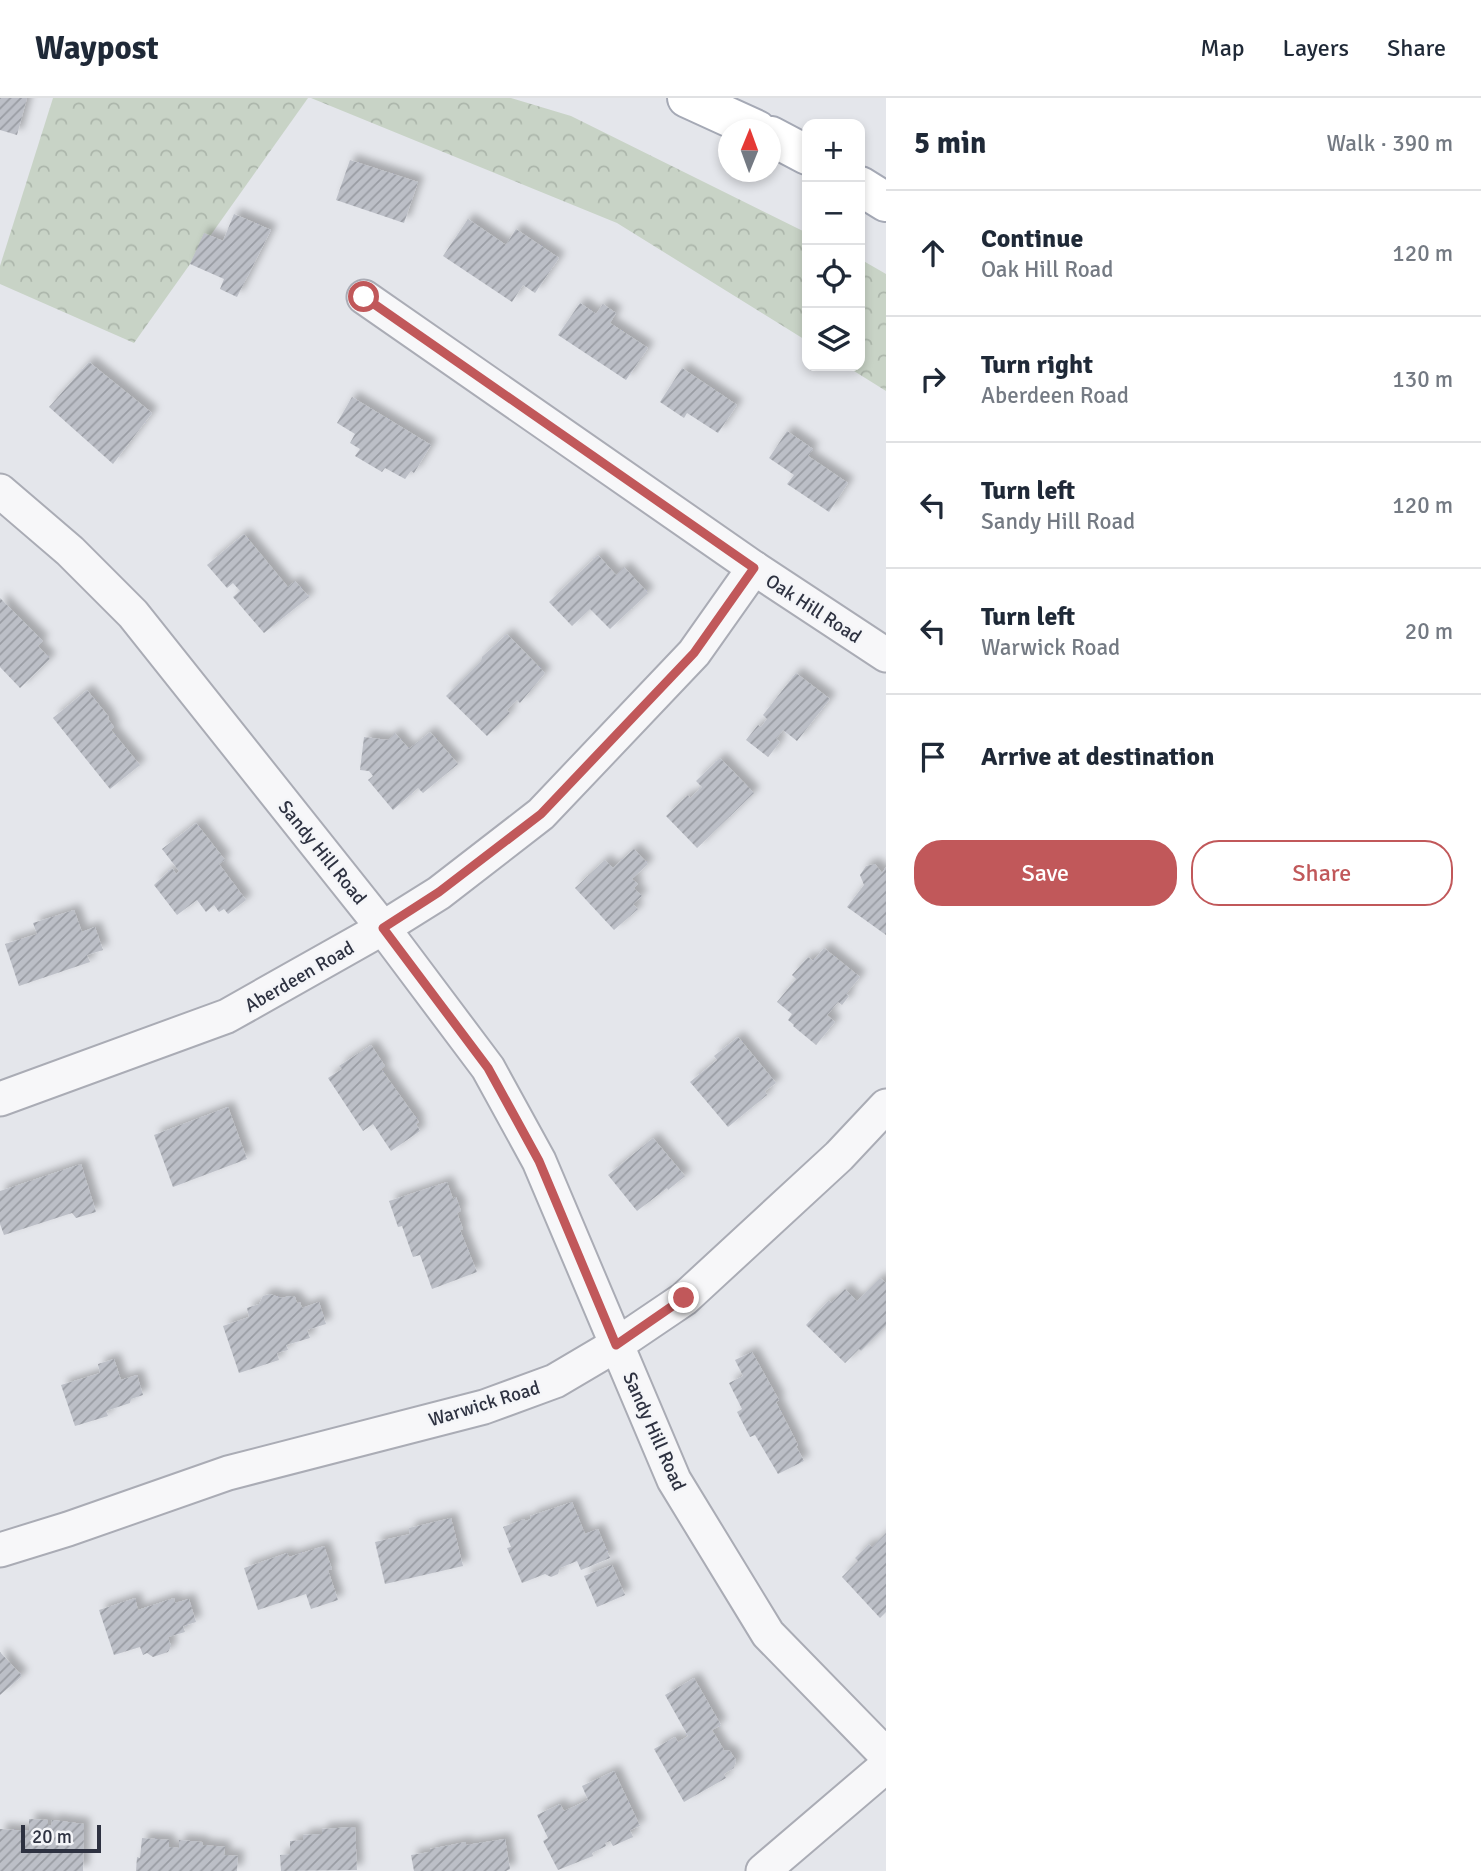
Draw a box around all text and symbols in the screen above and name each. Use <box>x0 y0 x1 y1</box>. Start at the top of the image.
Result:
text: Waypost <box>35 28 159 69</box>
text: Map <box>1200 33 1245 63</box>
text: Layers <box>1283 33 1349 63</box>
text: Share <box>1387 33 1446 63</box>
north arrow <box>718 119 781 182</box>
map controls <box>802 119 865 371</box>
button: + <box>802 119 865 182</box>
text: 5 min <box>914 125 986 162</box>
text: Walk · 390 m <box>1327 129 1453 158</box>
button: − <box>802 182 865 245</box>
text: Continue <box>981 223 1083 255</box>
icon: ahead <box>914 234 952 272</box>
text: 120 m <box>1392 239 1453 268</box>
button: locate <box>802 245 865 308</box>
text: Oak Hill Road <box>981 255 1113 284</box>
route start <box>348 281 379 312</box>
button: layers <box>802 308 865 371</box>
text: Turn right <box>981 349 1093 381</box>
icon: right <box>914 360 952 398</box>
text: 130 m <box>1392 365 1453 394</box>
text: Aberdeen Road <box>981 381 1129 410</box>
text: Turn left <box>981 475 1075 507</box>
icon: left <box>914 486 952 524</box>
text: 120 m <box>1392 491 1453 520</box>
text: Sandy Hill Road <box>981 507 1135 536</box>
street label: Oak Hill Road <box>761 569 866 649</box>
text: Turn left <box>981 601 1075 633</box>
icon: left <box>914 612 952 650</box>
text: 20 m <box>1405 617 1453 646</box>
text: Warwick Road <box>981 633 1120 662</box>
icon: arrive <box>914 738 952 776</box>
text: Arrive at destination <box>981 741 1214 773</box>
street label: Sandy Hill Road <box>273 796 372 910</box>
button: Save <box>914 840 1177 906</box>
button: Share <box>1191 840 1453 906</box>
street label: Aberdeen Road <box>241 936 358 1018</box>
route end <box>668 1282 699 1313</box>
street label: Sandy Hill Road <box>617 1368 691 1495</box>
street label: Warwick Road <box>426 1376 543 1432</box>
scale bar <box>21 1822 102 1854</box>
text: 20 m <box>32 1825 72 1849</box>

